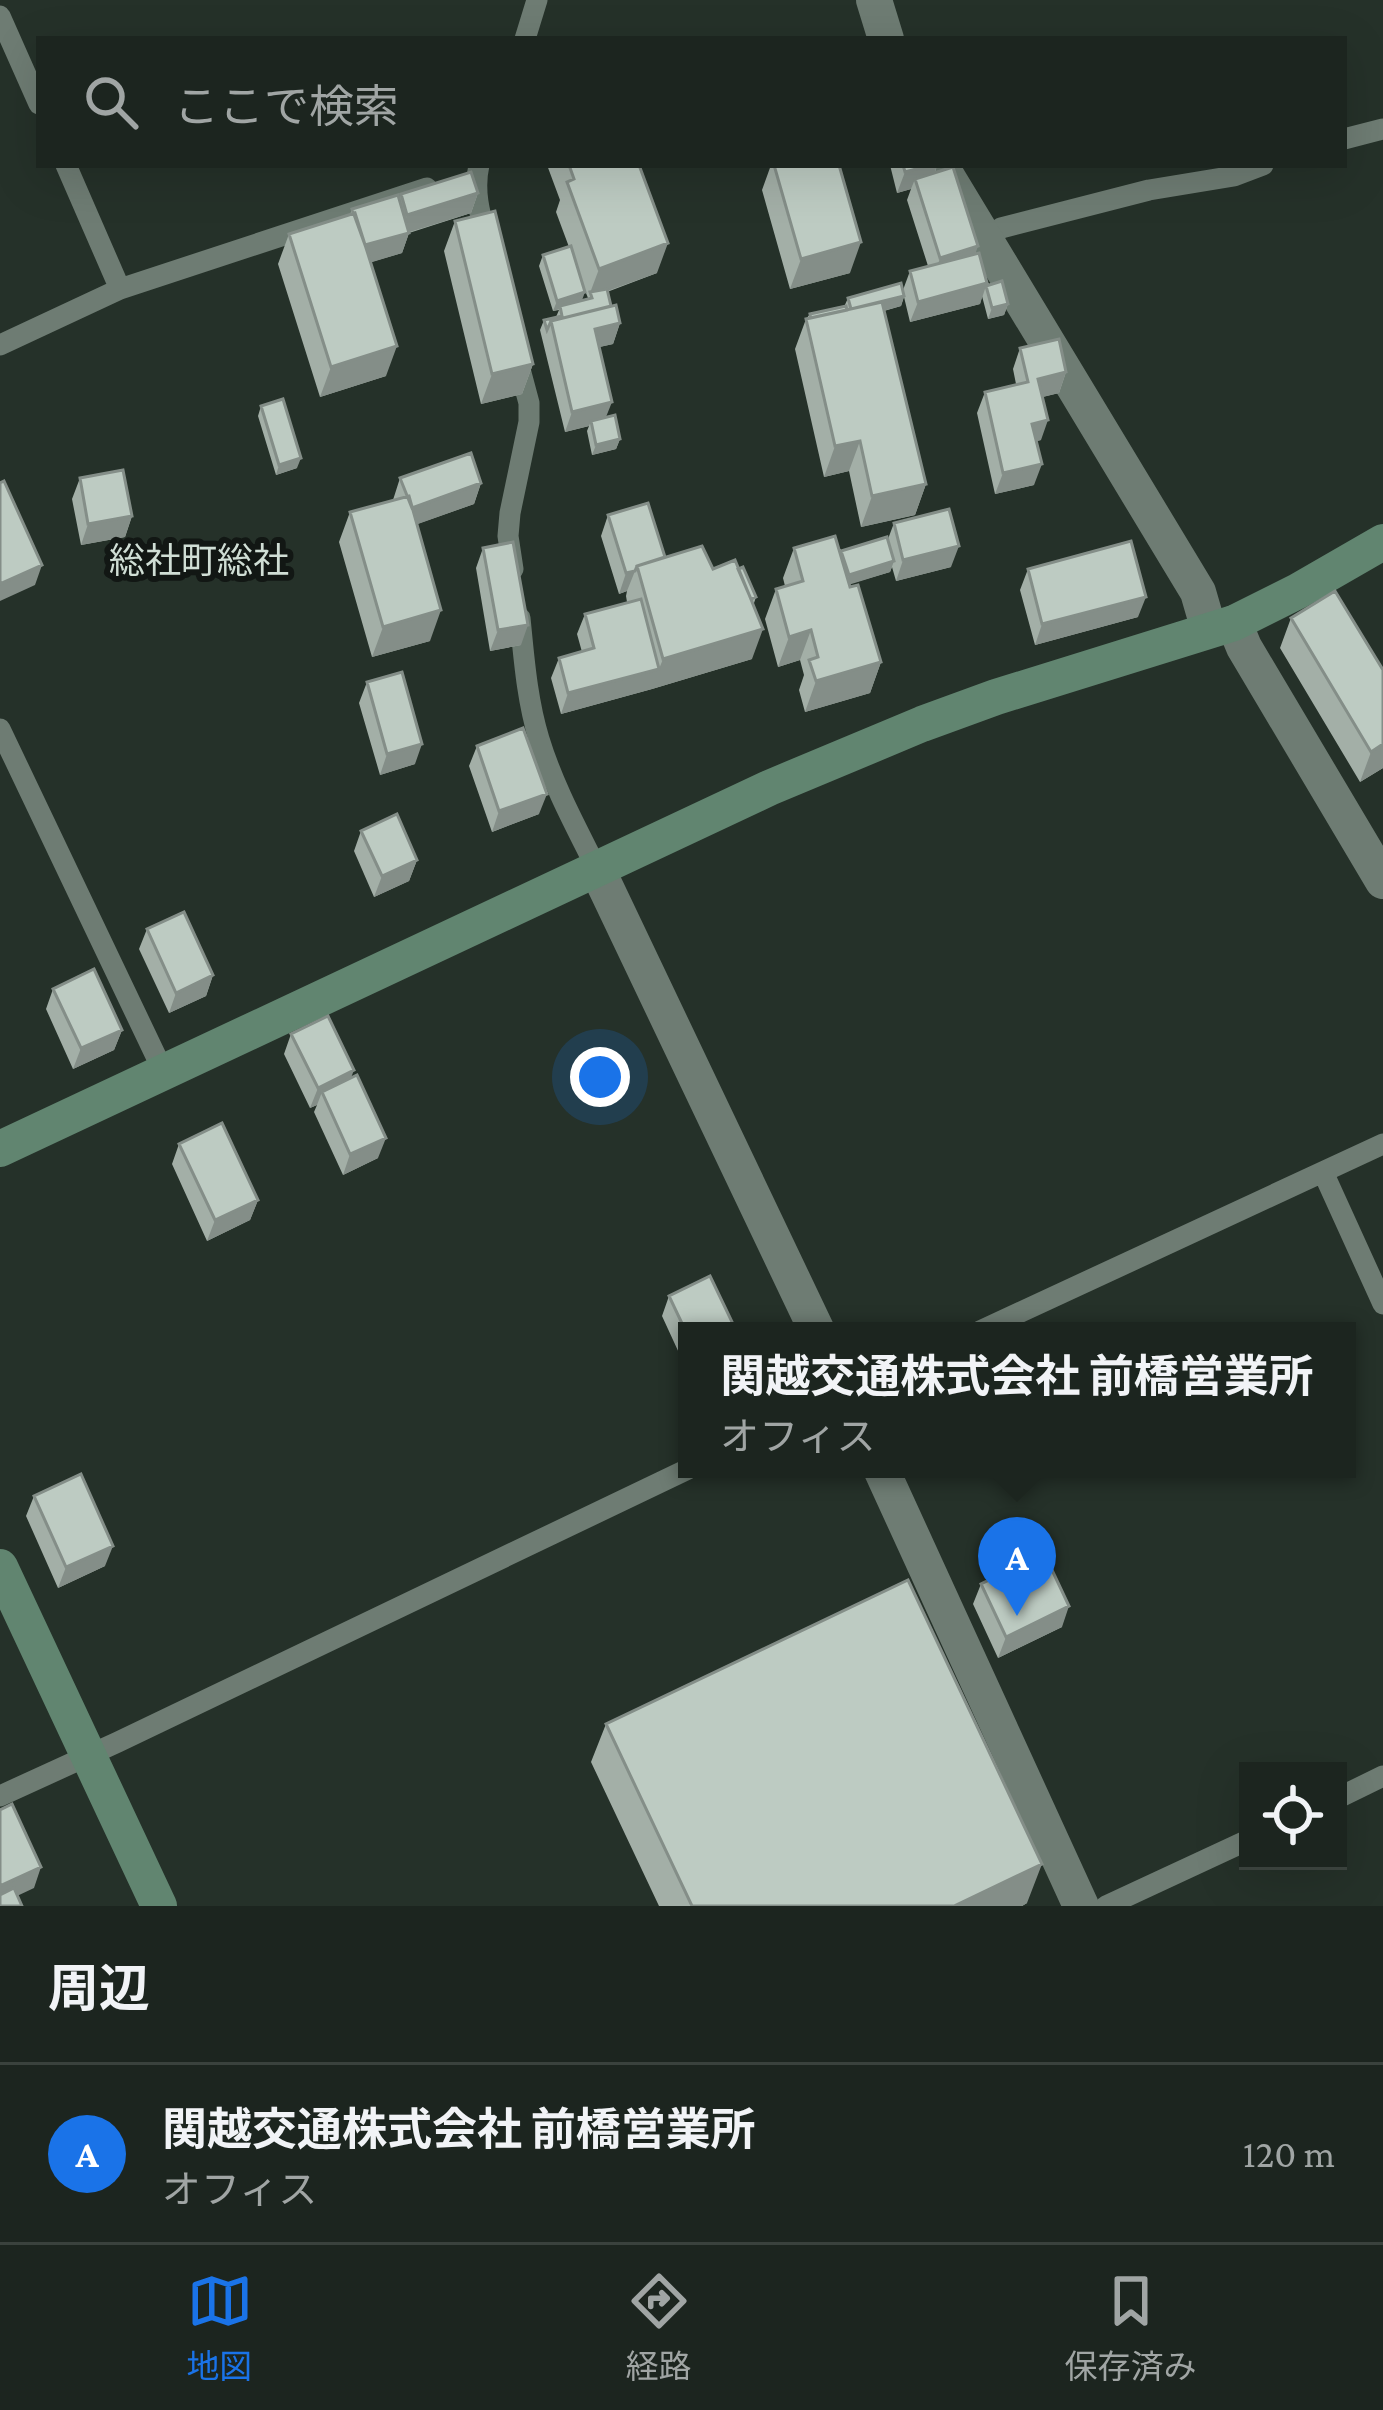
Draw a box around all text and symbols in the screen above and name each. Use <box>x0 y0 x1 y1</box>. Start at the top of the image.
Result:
search box <box>36 36 1347 168</box>
icon: search <box>78 69 144 135</box>
text: ここで検索 <box>174 82 399 132</box>
district label: 総社町総社 <box>109 541 289 581</box>
your location <box>570 1047 630 1107</box>
popup <box>678 1322 1356 1478</box>
text: 関越交通株式会社 前橋営業所 <box>720 1352 1314 1402</box>
text: オフィス <box>720 1415 875 1458</box>
pin: A <box>978 1517 1056 1616</box>
map controls <box>1239 1762 1347 1870</box>
button: locate <box>1239 1762 1347 1870</box>
text: 周辺 <box>48 1960 150 2017</box>
text: 関越交通株式会社 前橋営業所 <box>162 2105 756 2155</box>
text: A <box>75 2132 99 2175</box>
text: 120 m <box>1243 2132 1335 2175</box>
text: オフィス <box>162 2168 317 2211</box>
tab: 地図 <box>187 2268 253 2388</box>
tab: 経路 <box>626 2268 692 2388</box>
tab: 保存済み <box>1065 2268 1197 2388</box>

